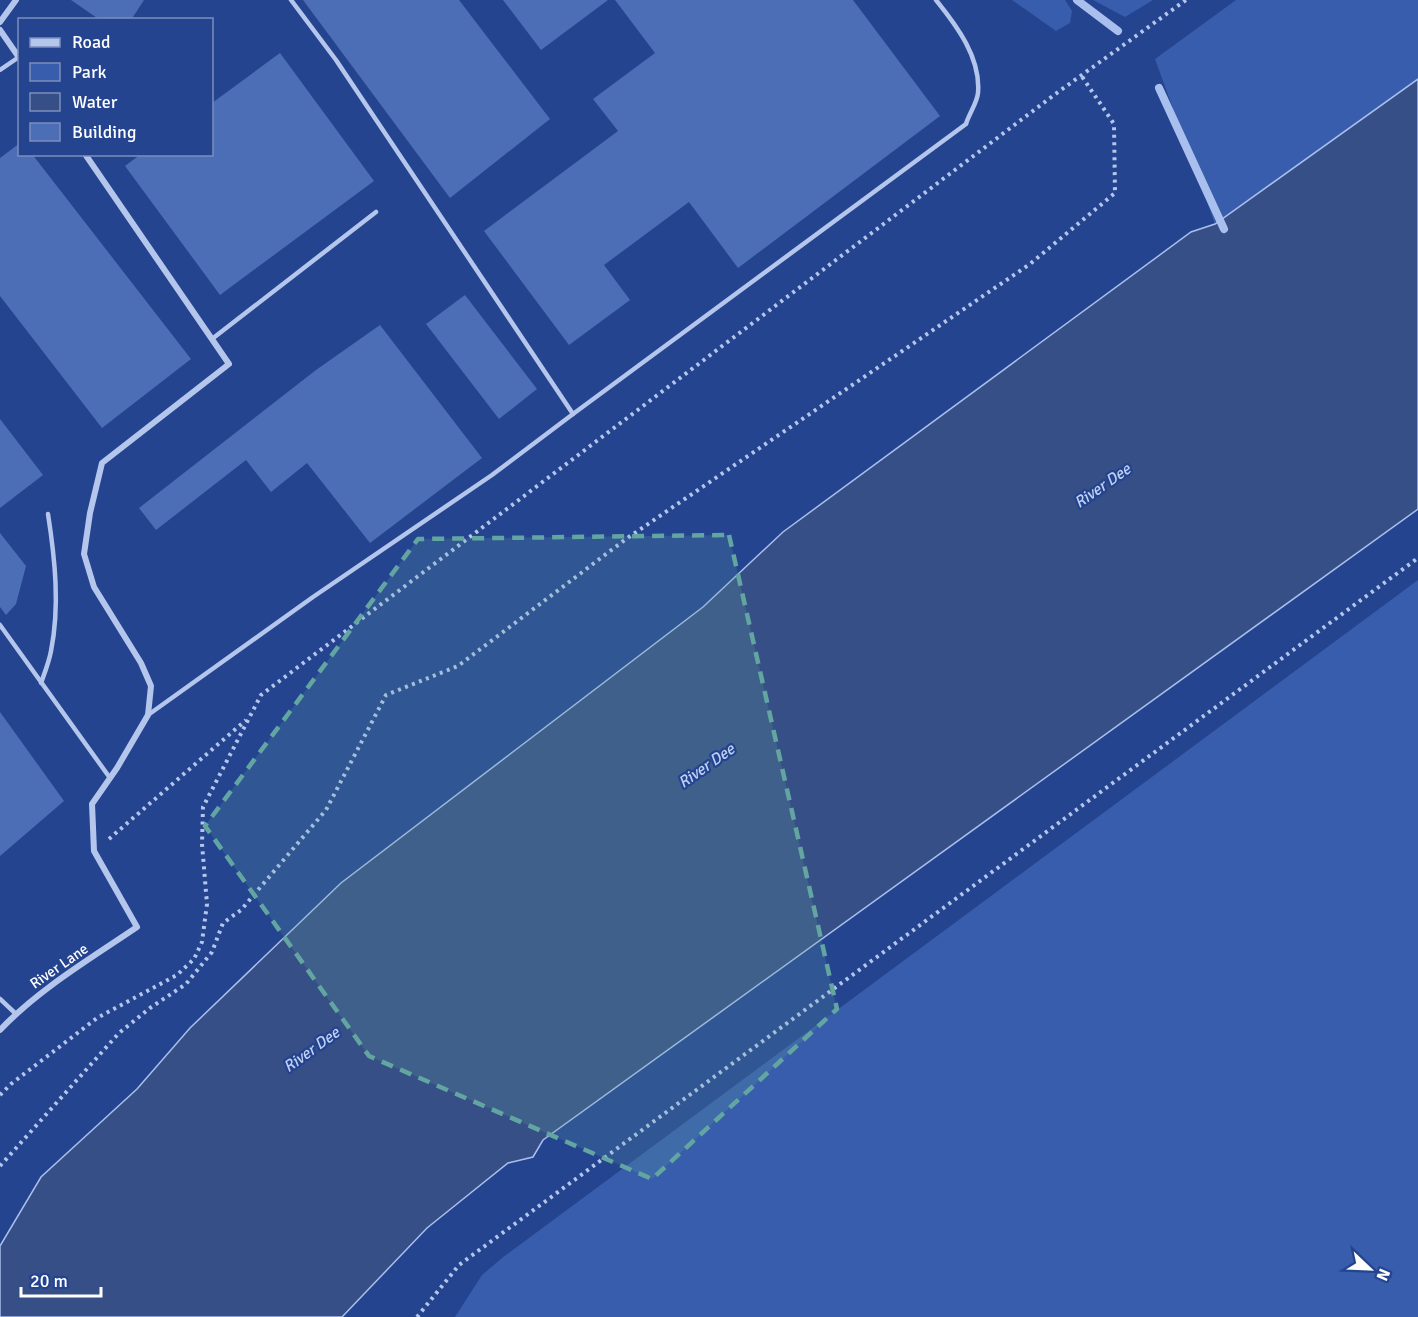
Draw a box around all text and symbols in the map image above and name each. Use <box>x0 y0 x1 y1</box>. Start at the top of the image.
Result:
legend <box>18 18 213 156</box>
text: Road <box>72 31 111 53</box>
text: Park <box>72 61 107 83</box>
text: Water <box>72 91 118 113</box>
text: Building <box>72 121 136 143</box>
water label: River Dee <box>1070 459 1136 513</box>
water label: River Dee <box>674 739 740 793</box>
street label: River Lane <box>26 939 92 993</box>
water label: River Dee <box>280 1022 344 1077</box>
north arrow <box>1340 1239 1400 1299</box>
scale bar <box>21 1260 100 1298</box>
text: N <box>1372 1265 1394 1284</box>
text: 20 m <box>30 1270 68 1292</box>

